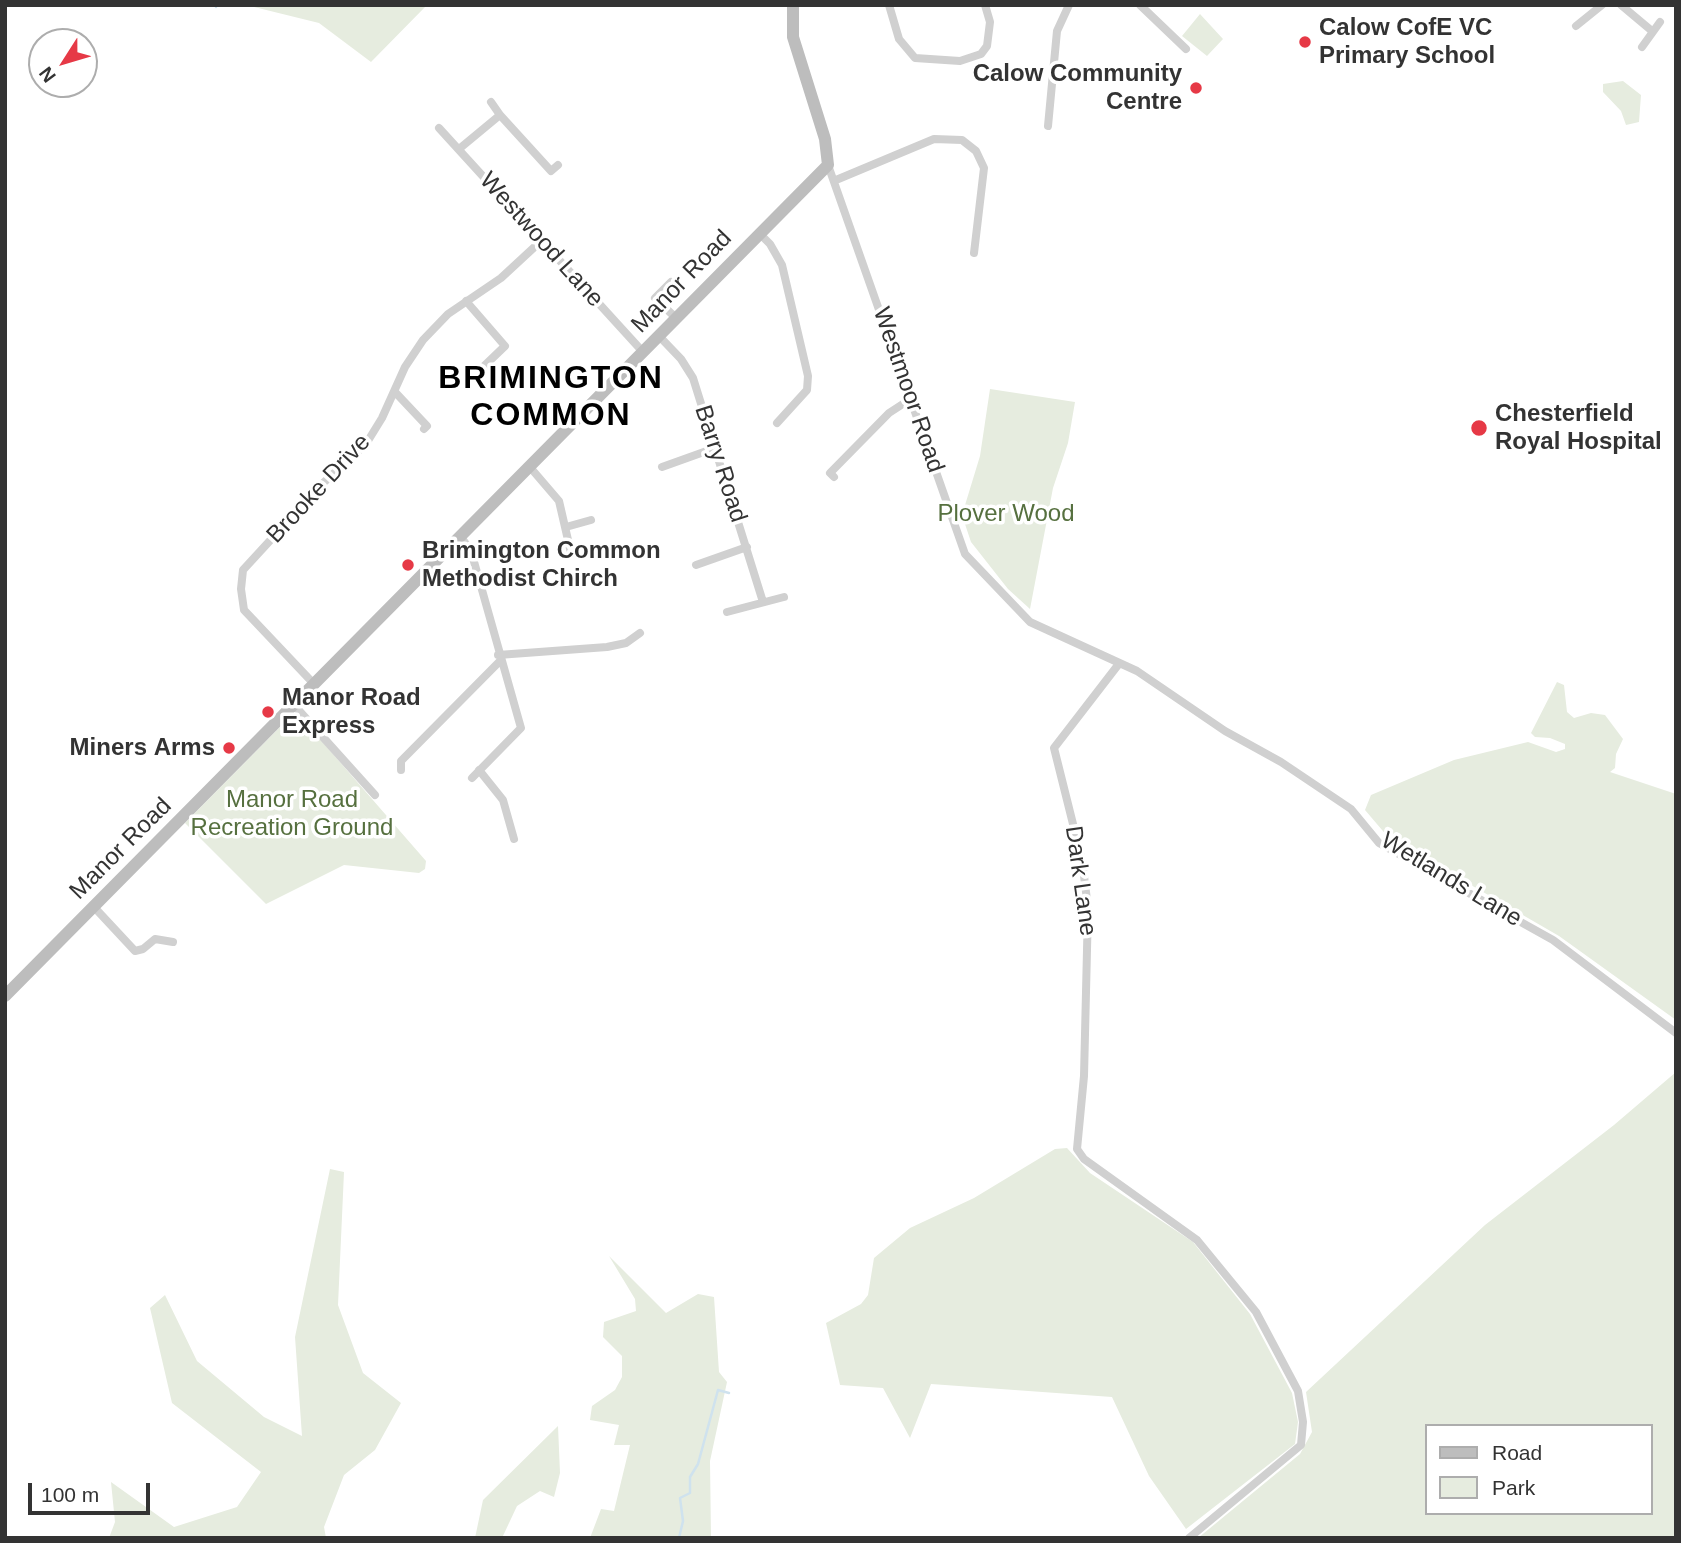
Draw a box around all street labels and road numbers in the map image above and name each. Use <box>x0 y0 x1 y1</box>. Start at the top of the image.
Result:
street label: Westwood Lane <box>473 167 609 313</box>
street label: Manor Road <box>626 224 738 340</box>
street label: Westmoor Road <box>866 304 950 476</box>
street label: Barry Road <box>688 402 752 526</box>
street label: Brooke Drive <box>261 428 377 550</box>
street label: Manor Road <box>64 792 178 906</box>
street label: Dark Lane <box>1058 824 1102 938</box>
street label: Wetlands Lane <box>1375 827 1527 933</box>

